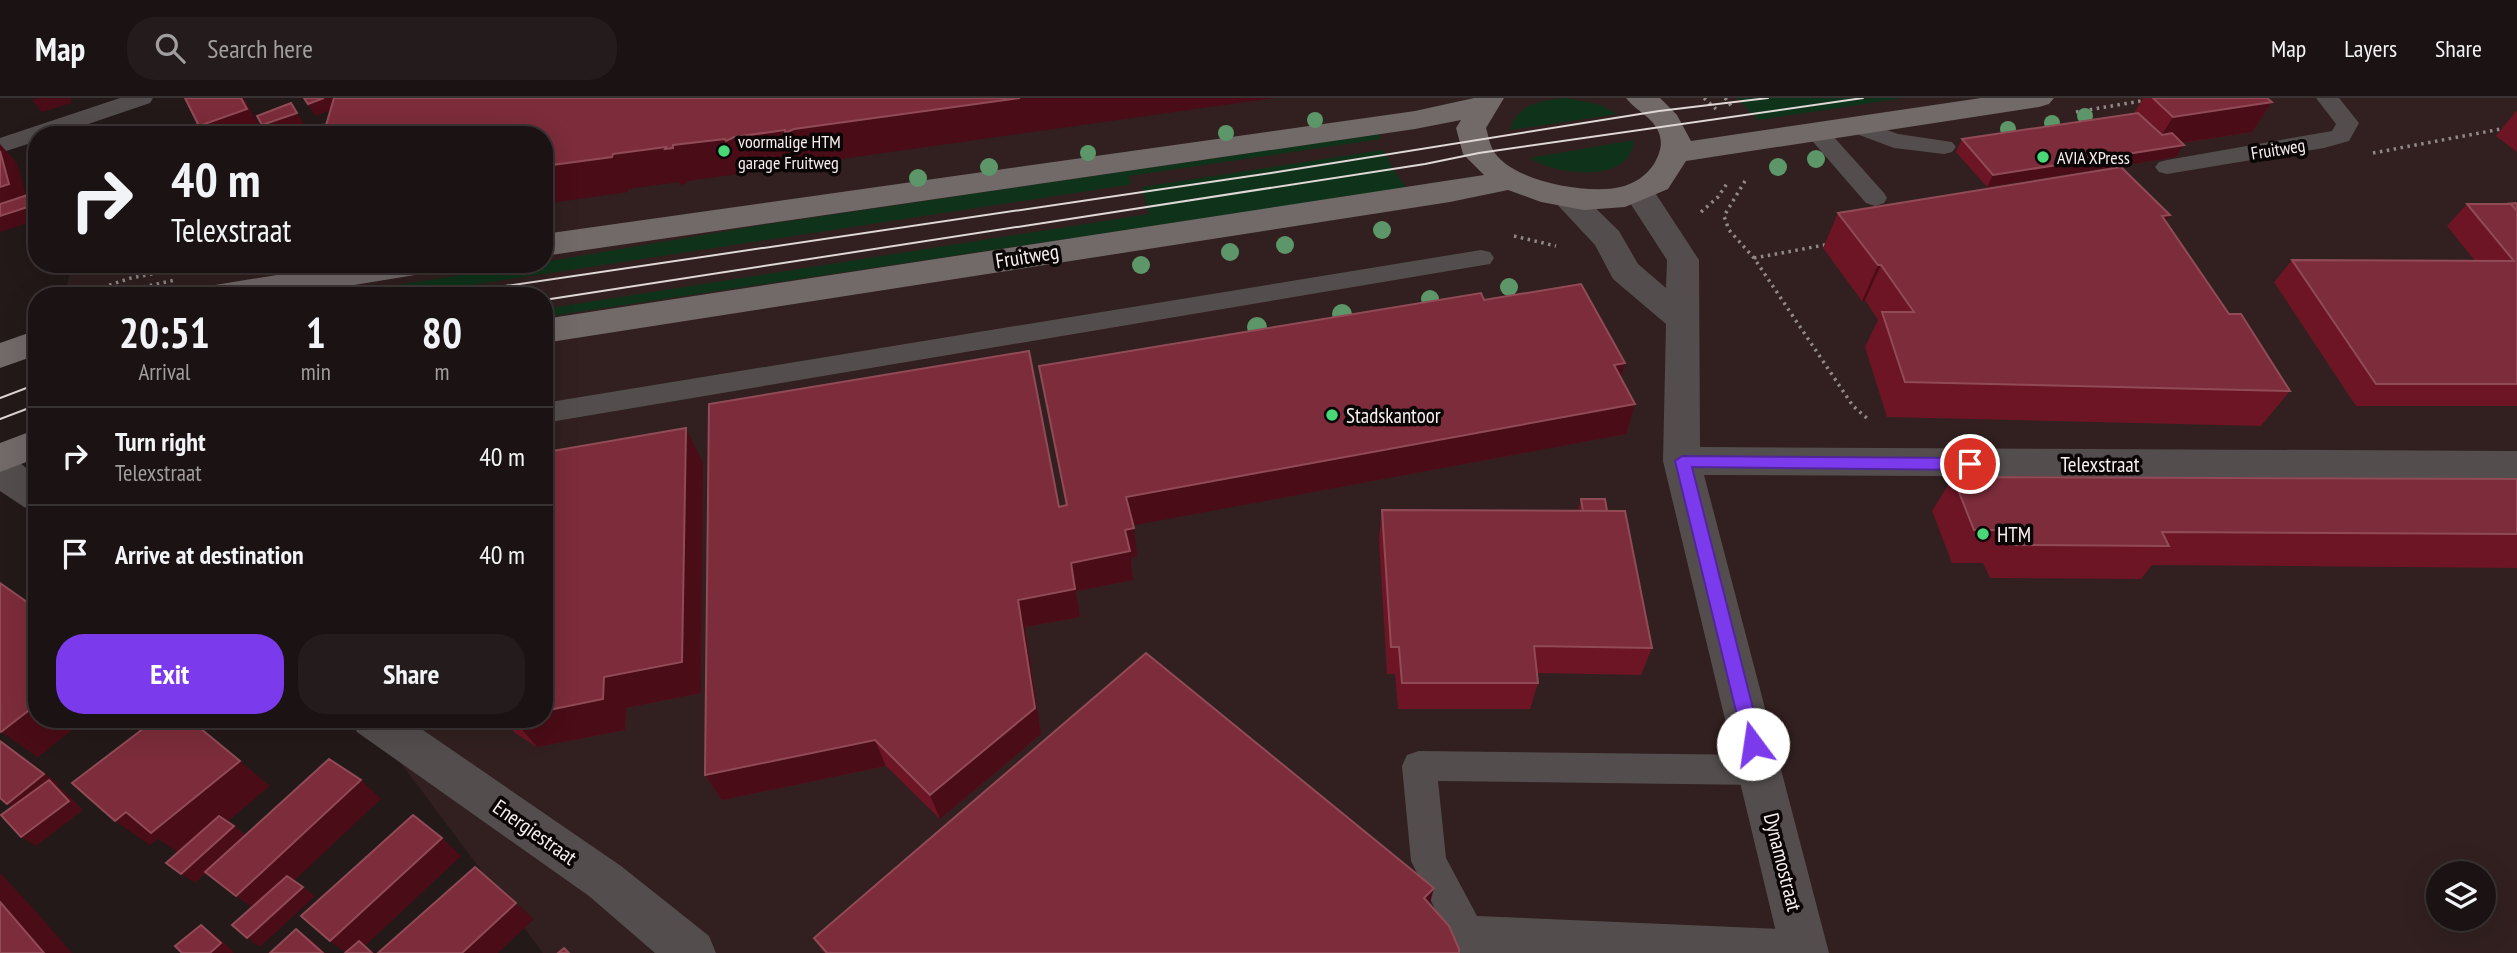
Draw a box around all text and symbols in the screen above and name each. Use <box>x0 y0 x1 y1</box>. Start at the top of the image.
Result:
search box <box>127 17 617 80</box>
text: Map <box>35 27 85 70</box>
icon: search <box>151 29 189 67</box>
text: Search here <box>207 32 313 65</box>
text: Map <box>2271 33 2306 64</box>
text: Layers <box>2344 33 2397 64</box>
text: Share <box>2435 33 2482 64</box>
place label: voormalige HTM garage Fruitweg <box>738 130 841 174</box>
street label: Fruitweg <box>2249 133 2307 165</box>
marker: voormalige HTM garage Fruitweg <box>716 143 732 159</box>
place label: AVIA XPress <box>2057 146 2130 169</box>
text: 40 m <box>171 147 260 211</box>
marker: AVIA XPress <box>2035 149 2051 165</box>
icon: right <box>56 154 147 245</box>
text: Telexstraat <box>171 209 291 251</box>
street label: Fruitweg <box>993 238 1061 274</box>
text: 20:51 <box>119 305 210 360</box>
text: 1 <box>306 305 326 360</box>
text: 80 <box>422 305 462 360</box>
text: Arrival <box>138 357 190 386</box>
text: min <box>301 357 331 386</box>
text: m <box>434 357 449 386</box>
place label: Stadskantoor <box>1346 402 1441 429</box>
marker: Stadskantoor <box>1324 407 1340 423</box>
text: Turn right <box>115 425 206 458</box>
pin <box>1940 434 2000 494</box>
icon: right <box>56 437 94 475</box>
text: 40 m <box>479 440 525 473</box>
icon: arrive <box>1951 445 1989 483</box>
street label: Telexstraat <box>2061 451 2140 478</box>
text: Telexstraat <box>115 458 201 487</box>
place label: HTM <box>1997 521 2031 548</box>
marker: HTM <box>1975 526 1991 542</box>
icon: arrive <box>56 535 94 573</box>
text: Arrive at destination <box>115 538 304 571</box>
text: 40 m <box>479 538 525 571</box>
button: Exit <box>56 634 284 714</box>
button: Share <box>298 634 525 714</box>
position arrow <box>1716 707 1790 781</box>
street label: Energiestraat <box>488 793 582 871</box>
street label: Dynamostraat <box>1758 810 1808 914</box>
map controls <box>2426 861 2496 931</box>
button: layers <box>2426 861 2496 931</box>

